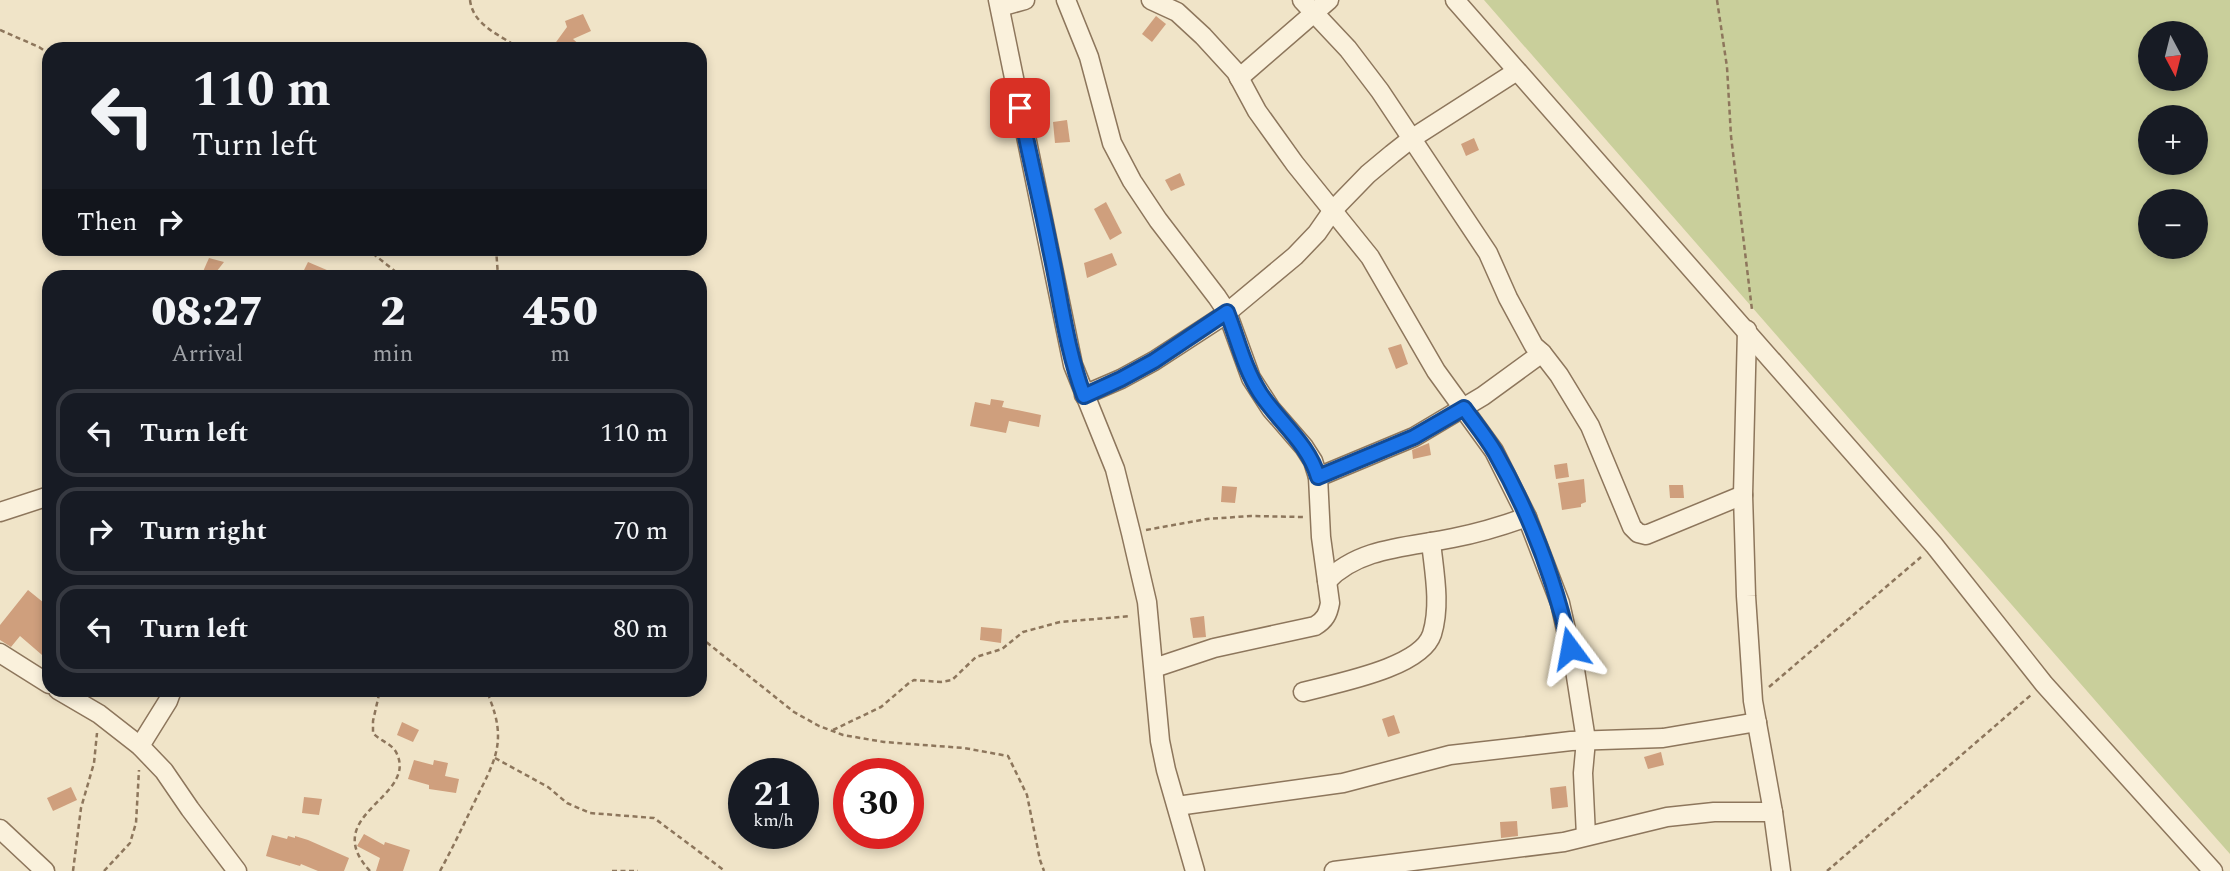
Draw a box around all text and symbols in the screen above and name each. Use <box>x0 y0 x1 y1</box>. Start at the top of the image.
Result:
north arrow <box>2138 21 2208 91</box>
map controls <box>2138 21 2208 259</box>
text: 110 m <box>192 53 331 128</box>
icon: left <box>77 70 168 161</box>
pin <box>990 78 1050 138</box>
icon: arrive <box>1001 89 1039 127</box>
button: + <box>2138 105 2208 175</box>
text: Turn left <box>192 121 318 170</box>
button: − <box>2138 189 2208 259</box>
text: Then <box>77 202 137 242</box>
icon: right <box>151 203 189 241</box>
text: 08:27 <box>151 281 264 344</box>
text: 2 <box>380 281 406 344</box>
text: 450 <box>522 281 598 344</box>
text: Arrival <box>172 337 243 372</box>
text: min <box>373 337 413 372</box>
text: m <box>550 337 570 372</box>
text: Turn left <box>140 413 248 453</box>
text: 110 m <box>600 413 668 453</box>
icon: left <box>81 414 119 452</box>
text: Turn right <box>140 511 267 551</box>
text: 70 m <box>613 511 668 551</box>
icon: right <box>81 512 119 550</box>
text: Turn left <box>140 609 248 649</box>
text: 80 m <box>613 609 668 649</box>
icon: left <box>81 610 119 648</box>
position arrow <box>1533 611 1607 685</box>
speed limit sign: 30 <box>833 758 924 849</box>
text: 21 <box>754 768 793 821</box>
text: km/h <box>753 807 794 834</box>

